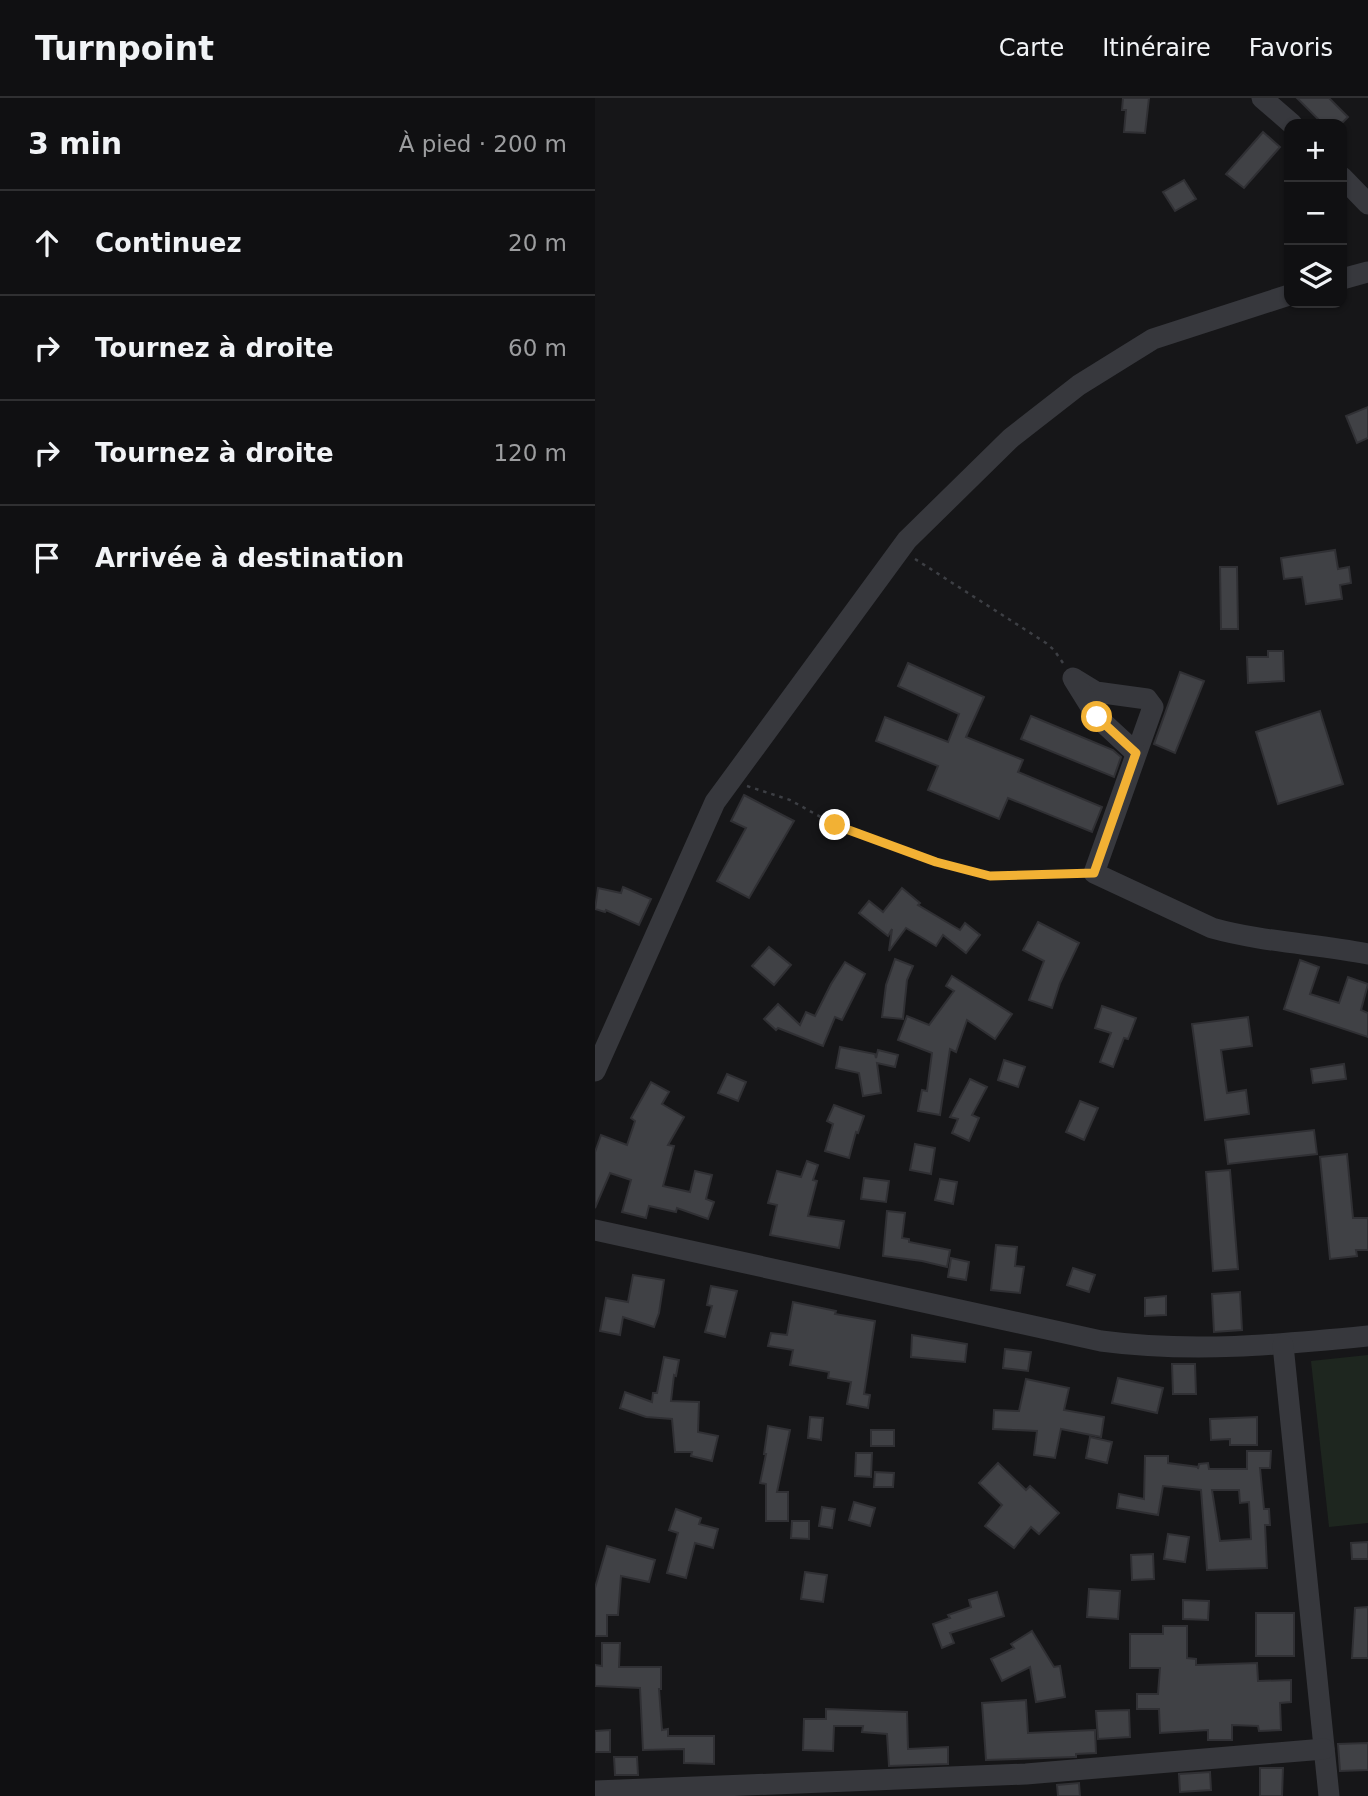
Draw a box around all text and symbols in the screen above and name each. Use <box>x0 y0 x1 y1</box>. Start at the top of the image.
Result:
text: Turnpoint <box>35 29 214 68</box>
text: Carte <box>999 34 1064 62</box>
text: Itinéraire <box>1102 34 1211 62</box>
text: Favoris <box>1249 34 1333 62</box>
map controls <box>1284 119 1347 308</box>
button: + <box>1284 119 1347 182</box>
text: 3 min <box>28 126 122 161</box>
text: À pied · 200 m <box>399 131 567 157</box>
button: − <box>1284 182 1347 245</box>
icon: ahead <box>28 224 66 262</box>
text: Continuez <box>95 228 242 258</box>
text: 20 m <box>508 230 567 256</box>
button: layers <box>1284 245 1347 308</box>
icon: right <box>28 329 66 367</box>
text: Tournez à droite <box>95 333 334 363</box>
text: 60 m <box>508 335 567 361</box>
icon: right <box>28 434 66 472</box>
text: Tournez à droite <box>95 438 334 468</box>
text: 120 m <box>493 440 567 466</box>
icon: arrive <box>28 539 66 577</box>
text: Arrivée à destination <box>95 543 404 573</box>
route start <box>1081 701 1112 732</box>
route end <box>819 809 850 840</box>

